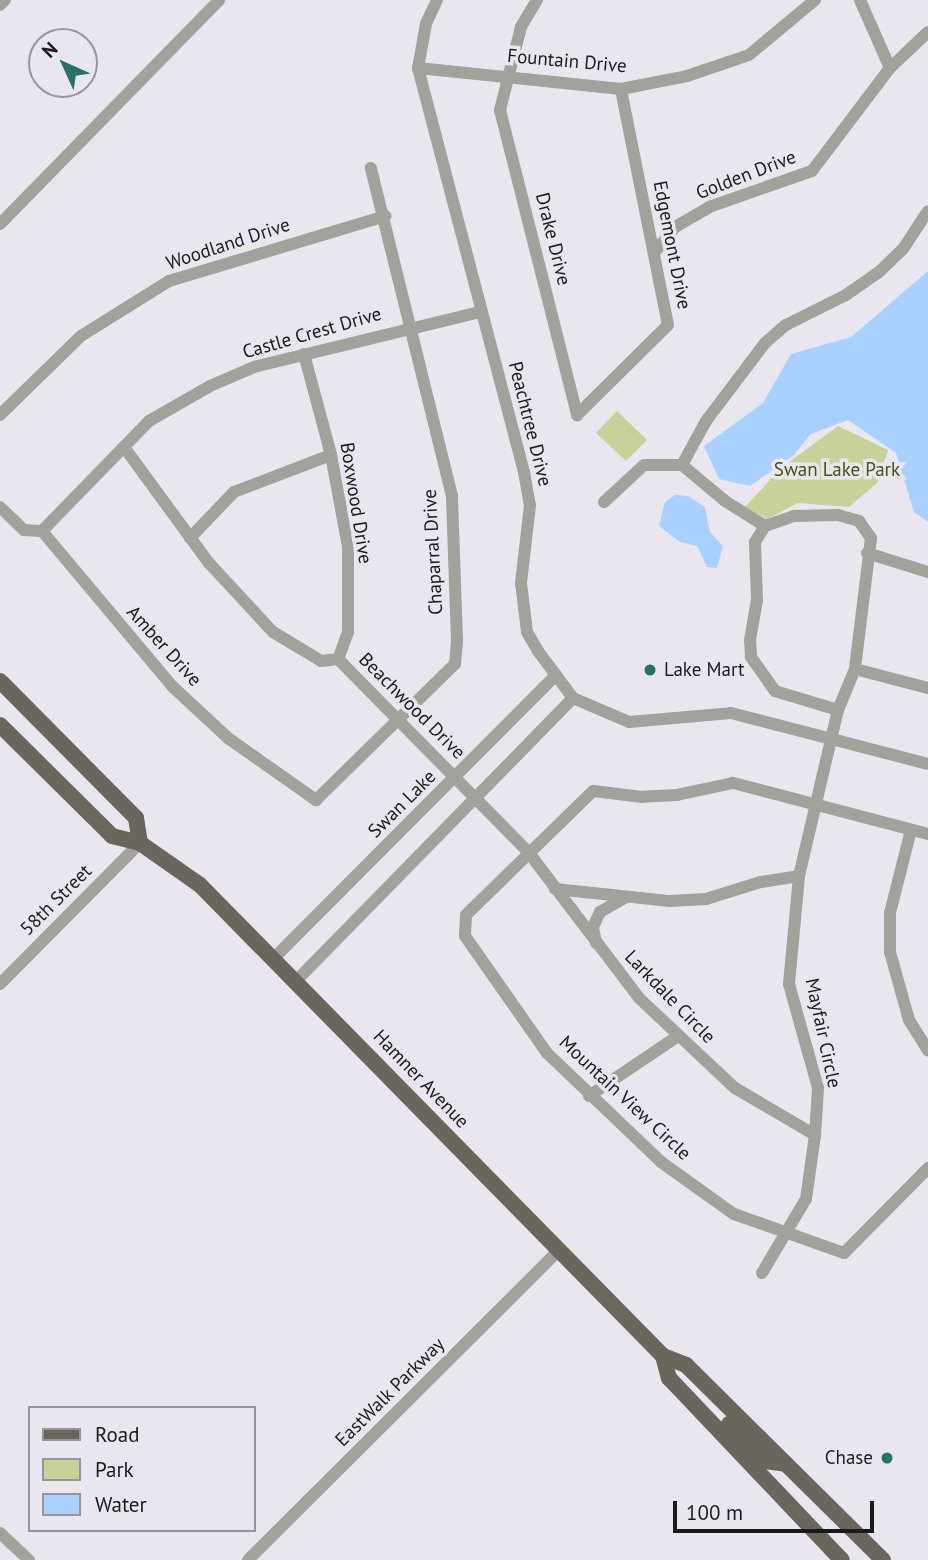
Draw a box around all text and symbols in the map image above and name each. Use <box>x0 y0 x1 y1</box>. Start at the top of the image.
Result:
north arrow <box>28 28 98 98</box>
text: N <box>37 37 62 62</box>
street label: Fountain Drive <box>506 44 628 78</box>
street label: Golden Drive <box>693 145 799 205</box>
street label: Edgemont Drive <box>648 179 696 311</box>
street label: Drake Drive <box>531 190 575 288</box>
street label: Woodland Drive <box>163 213 293 275</box>
street label: Castle Crest Drive <box>240 302 384 364</box>
street label: Peachtree Drive <box>504 359 556 489</box>
street label: Boxwood Drive <box>335 441 377 565</box>
park label: Swan Lake Park <box>774 459 900 481</box>
street label: Chaparral Drive <box>418 489 448 615</box>
street label: Amber Drive <box>122 601 206 691</box>
street label: Beachwood Drive <box>354 648 470 764</box>
place label: Lake Mart <box>664 659 744 681</box>
marker: Lake Mart <box>642 662 658 678</box>
street label: Swan Lake <box>363 765 441 843</box>
street label: 58th Street <box>16 860 96 940</box>
street label: Larkdale Circle <box>620 946 720 1048</box>
street label: Mayfair Circle <box>800 976 846 1090</box>
street label: Hamner Avenue <box>368 1025 474 1133</box>
street label: Mountain View Circle <box>554 1031 696 1165</box>
street label: EastWalk Parkway <box>331 1333 449 1451</box>
legend <box>28 1406 256 1532</box>
text: Road <box>95 1421 139 1448</box>
place label: Chase <box>825 1447 873 1469</box>
marker: Chase <box>879 1450 895 1466</box>
text: Park <box>95 1456 134 1483</box>
scale bar <box>676 1486 877 1530</box>
text: Water <box>95 1491 147 1518</box>
text: 100 m <box>686 1499 743 1526</box>

